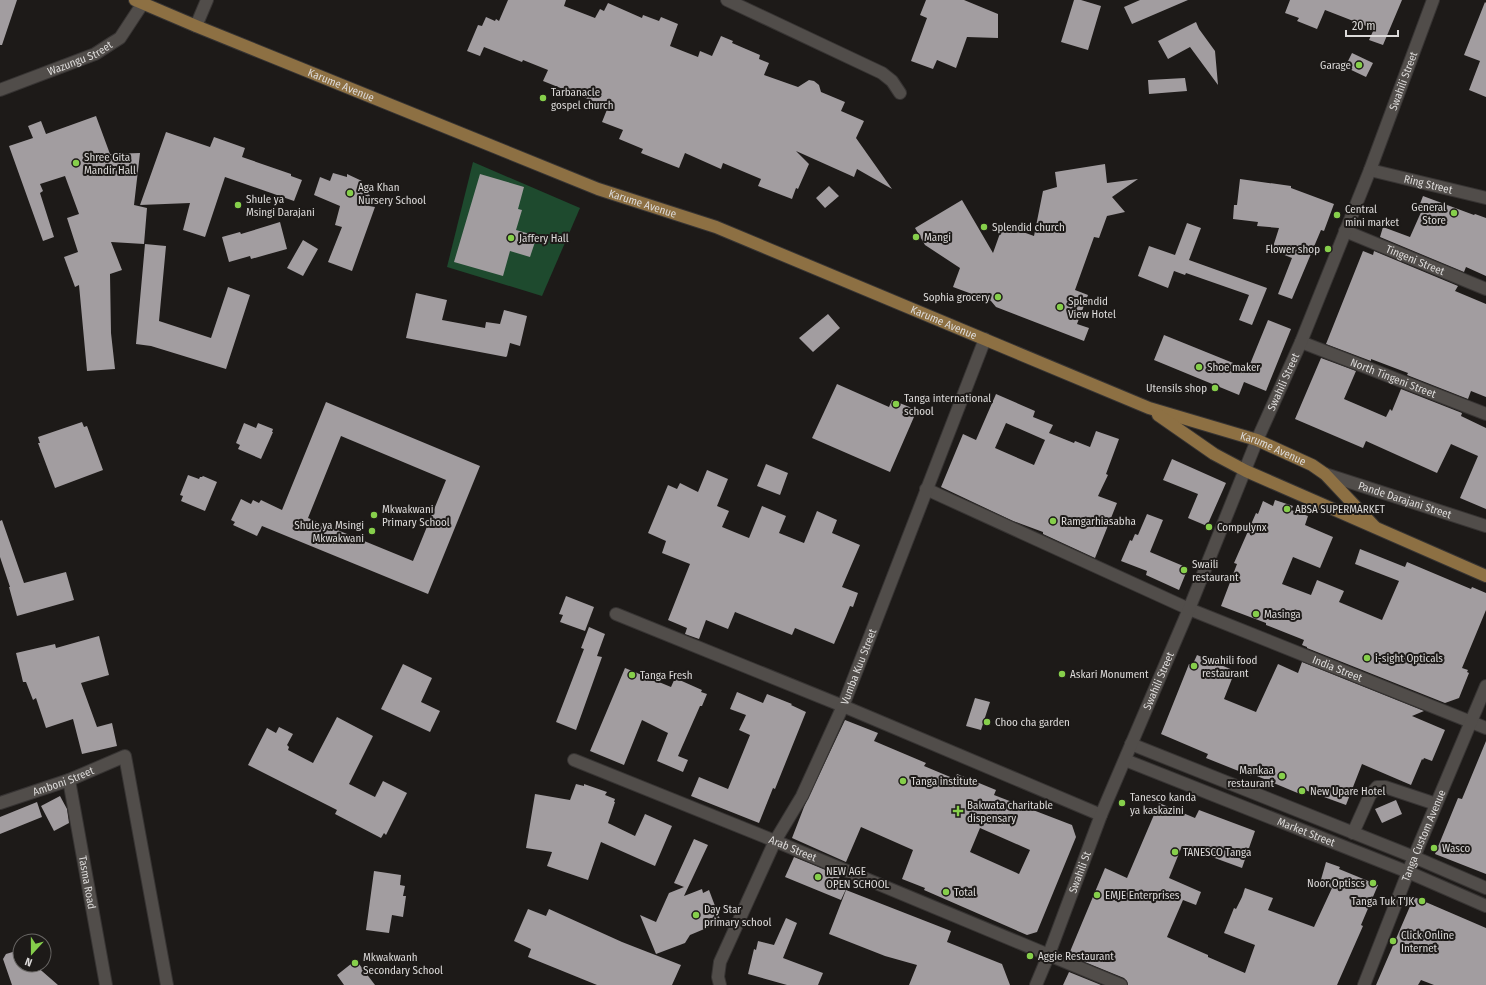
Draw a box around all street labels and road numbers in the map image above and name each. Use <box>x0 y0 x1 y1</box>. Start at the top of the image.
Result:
street label: Wazungu Street <box>46 38 115 78</box>
street label: Swahili Street <box>1387 49 1420 112</box>
street label: Karume Avenue <box>306 66 376 105</box>
street label: Ring Street <box>1403 172 1454 197</box>
street label: Karume Avenue <box>607 187 678 221</box>
street label: Tingeni Street <box>1384 242 1447 278</box>
street label: Karume Avenue <box>909 303 979 342</box>
street label: Swahili Street <box>1265 351 1302 413</box>
street label: North Tingeni Street <box>1348 356 1438 401</box>
street label: Karume Avenue <box>1239 429 1308 468</box>
street label: Pande Darajani Street <box>1357 479 1453 522</box>
street label: Vumba Kuu Street <box>838 627 879 707</box>
street label: Swahili Street <box>1141 650 1177 712</box>
street label: India Street <box>1310 653 1364 685</box>
street label: Amboni Street <box>31 764 96 799</box>
street label: Tanga Custom Avenue <box>1399 788 1449 883</box>
street label: Market Street <box>1275 815 1337 850</box>
street label: Arab Street <box>767 833 819 865</box>
street label: Swahili St <box>1066 849 1094 895</box>
street label: Tasma Road <box>76 855 98 910</box>

